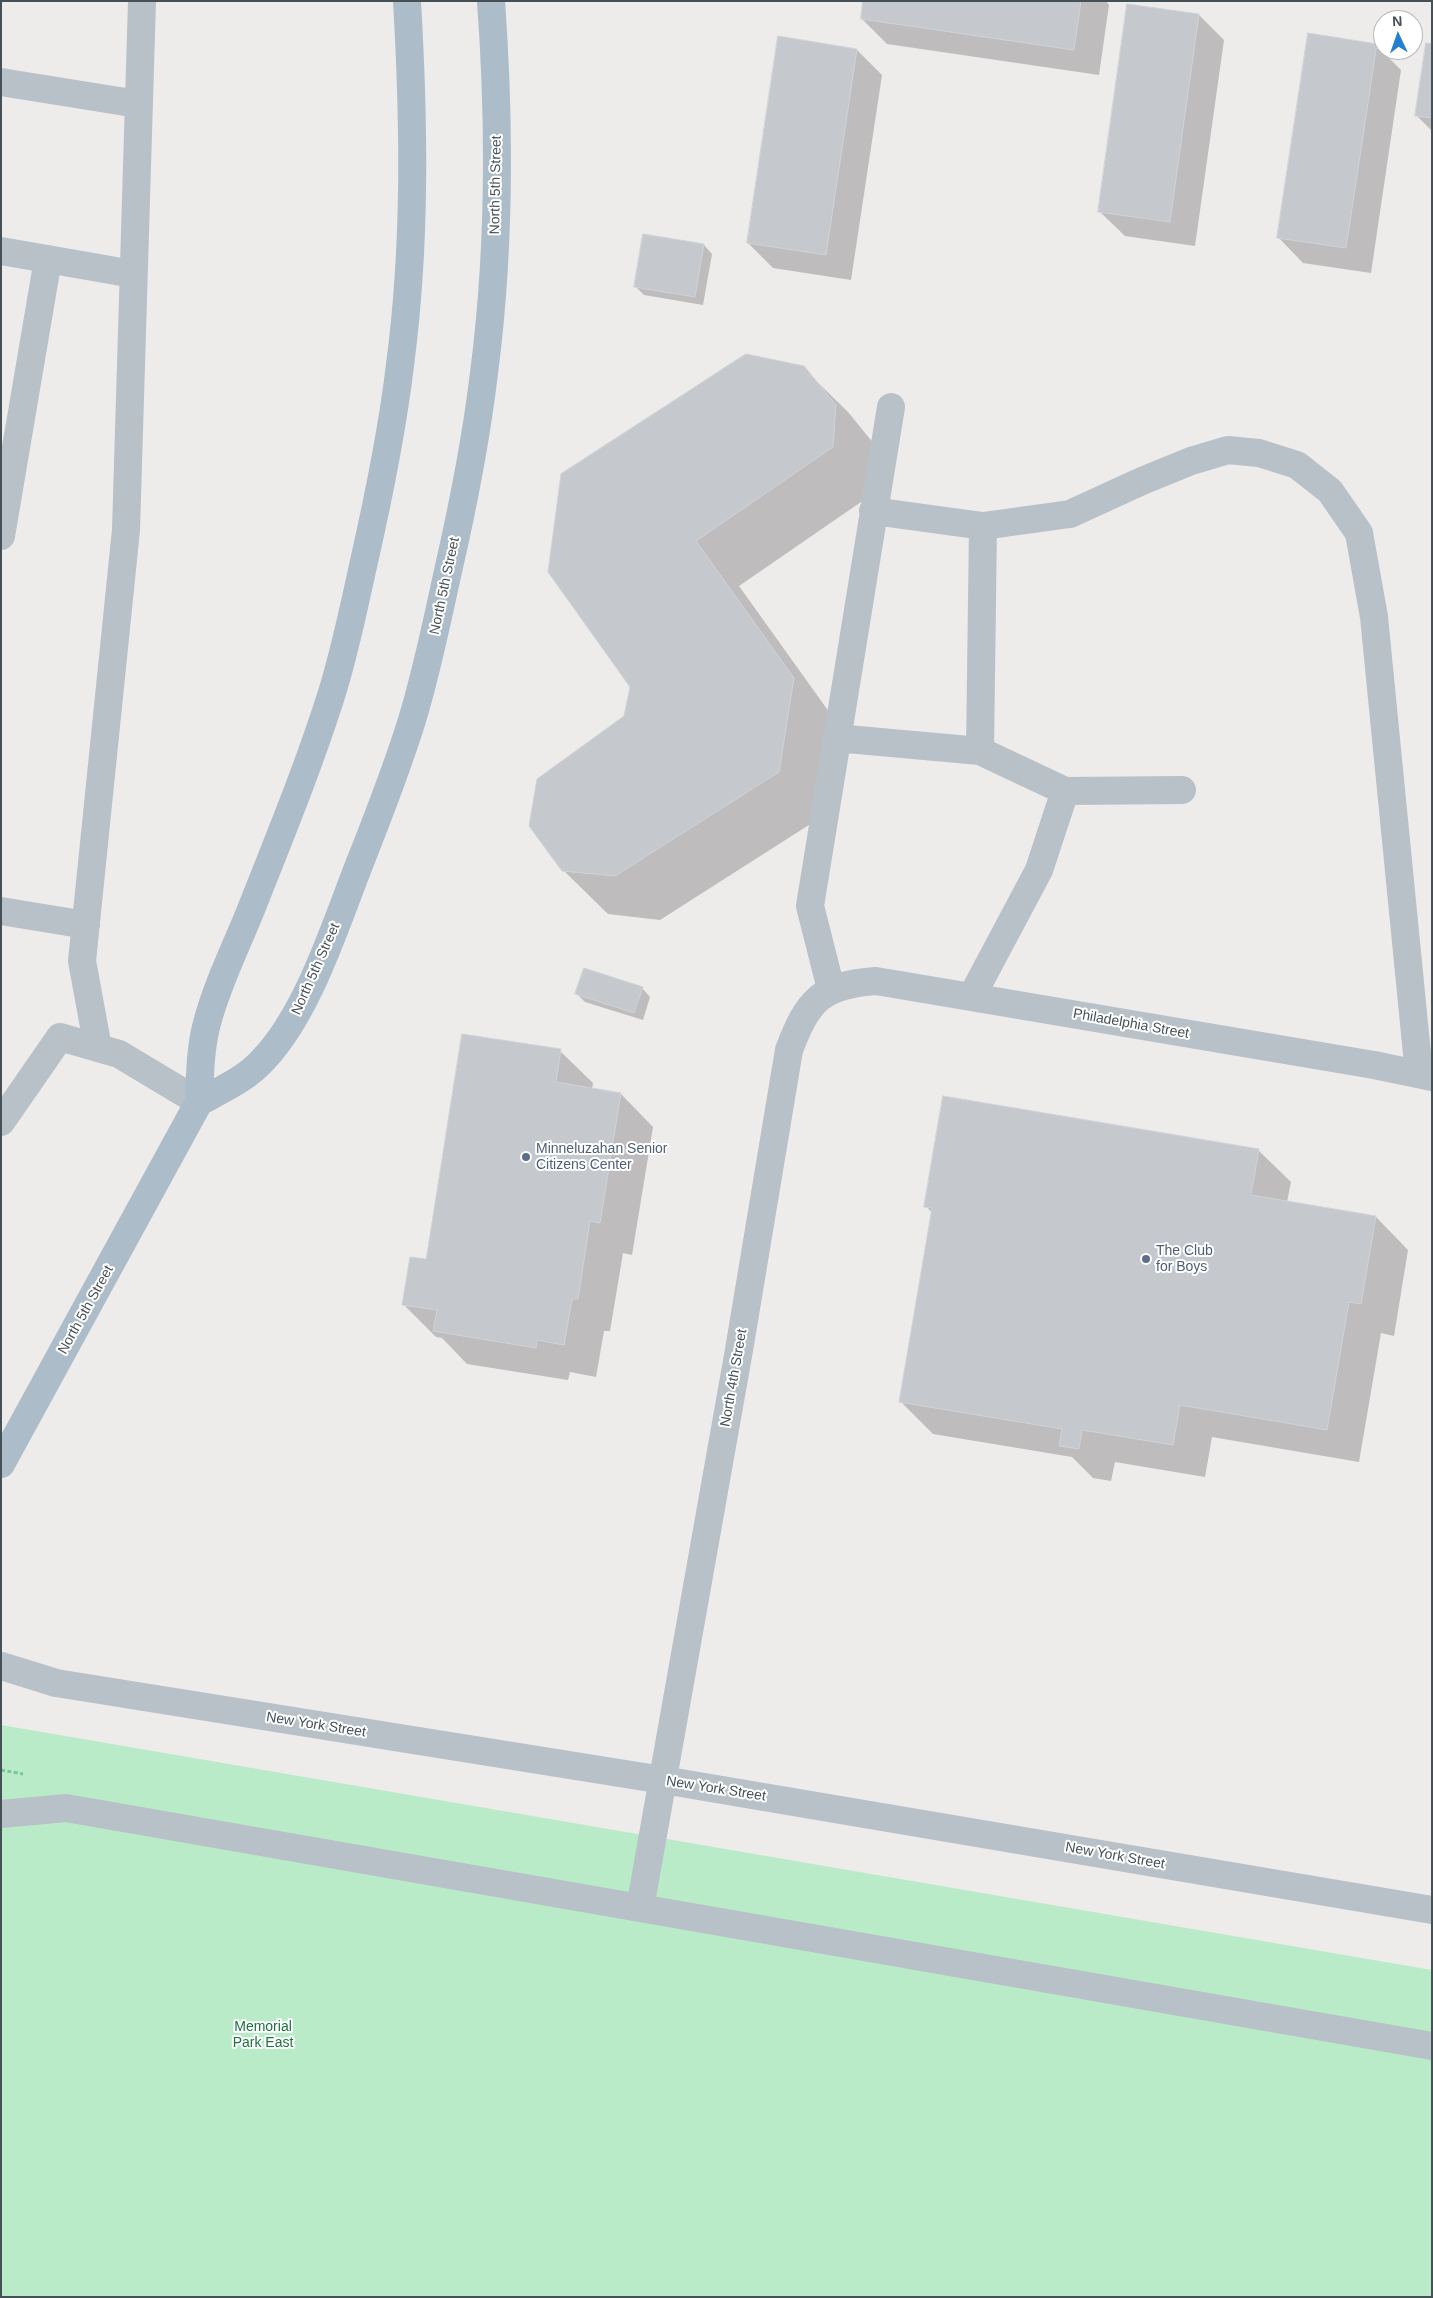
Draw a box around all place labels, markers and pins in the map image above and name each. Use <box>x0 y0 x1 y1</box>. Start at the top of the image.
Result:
place label: Minneluzahan Senior Citizens Center <box>536 1141 668 1174</box>
marker: Minneluzahan Senior Citizens Center <box>520 1151 532 1163</box>
place label: The Club for Boys <box>1156 1243 1213 1276</box>
marker: The Club for Boys <box>1140 1253 1152 1265</box>

